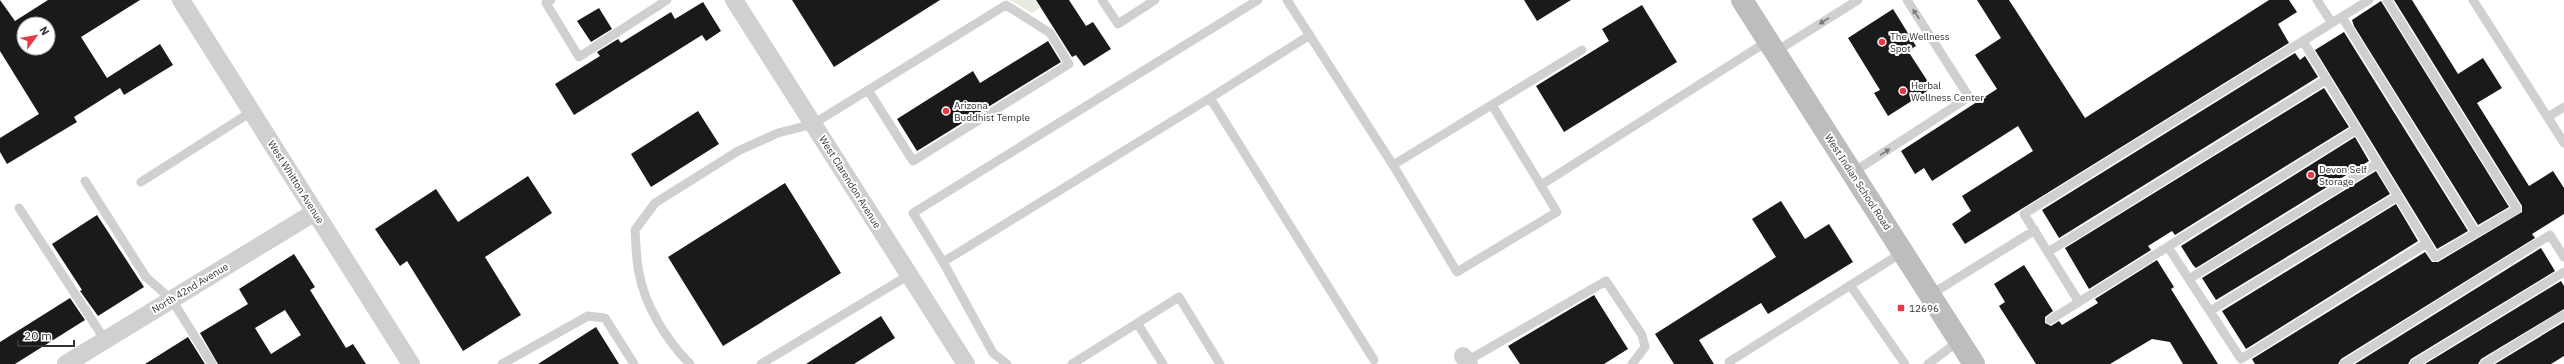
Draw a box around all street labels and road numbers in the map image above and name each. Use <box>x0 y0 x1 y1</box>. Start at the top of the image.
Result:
street label: West Indian School Road <box>1822 131 1894 233</box>
street label: West Clarendon Avenue <box>816 133 884 231</box>
street label: West Whitton Avenue <box>265 138 327 227</box>
street label: North 42nd Avenue <box>149 260 231 316</box>

